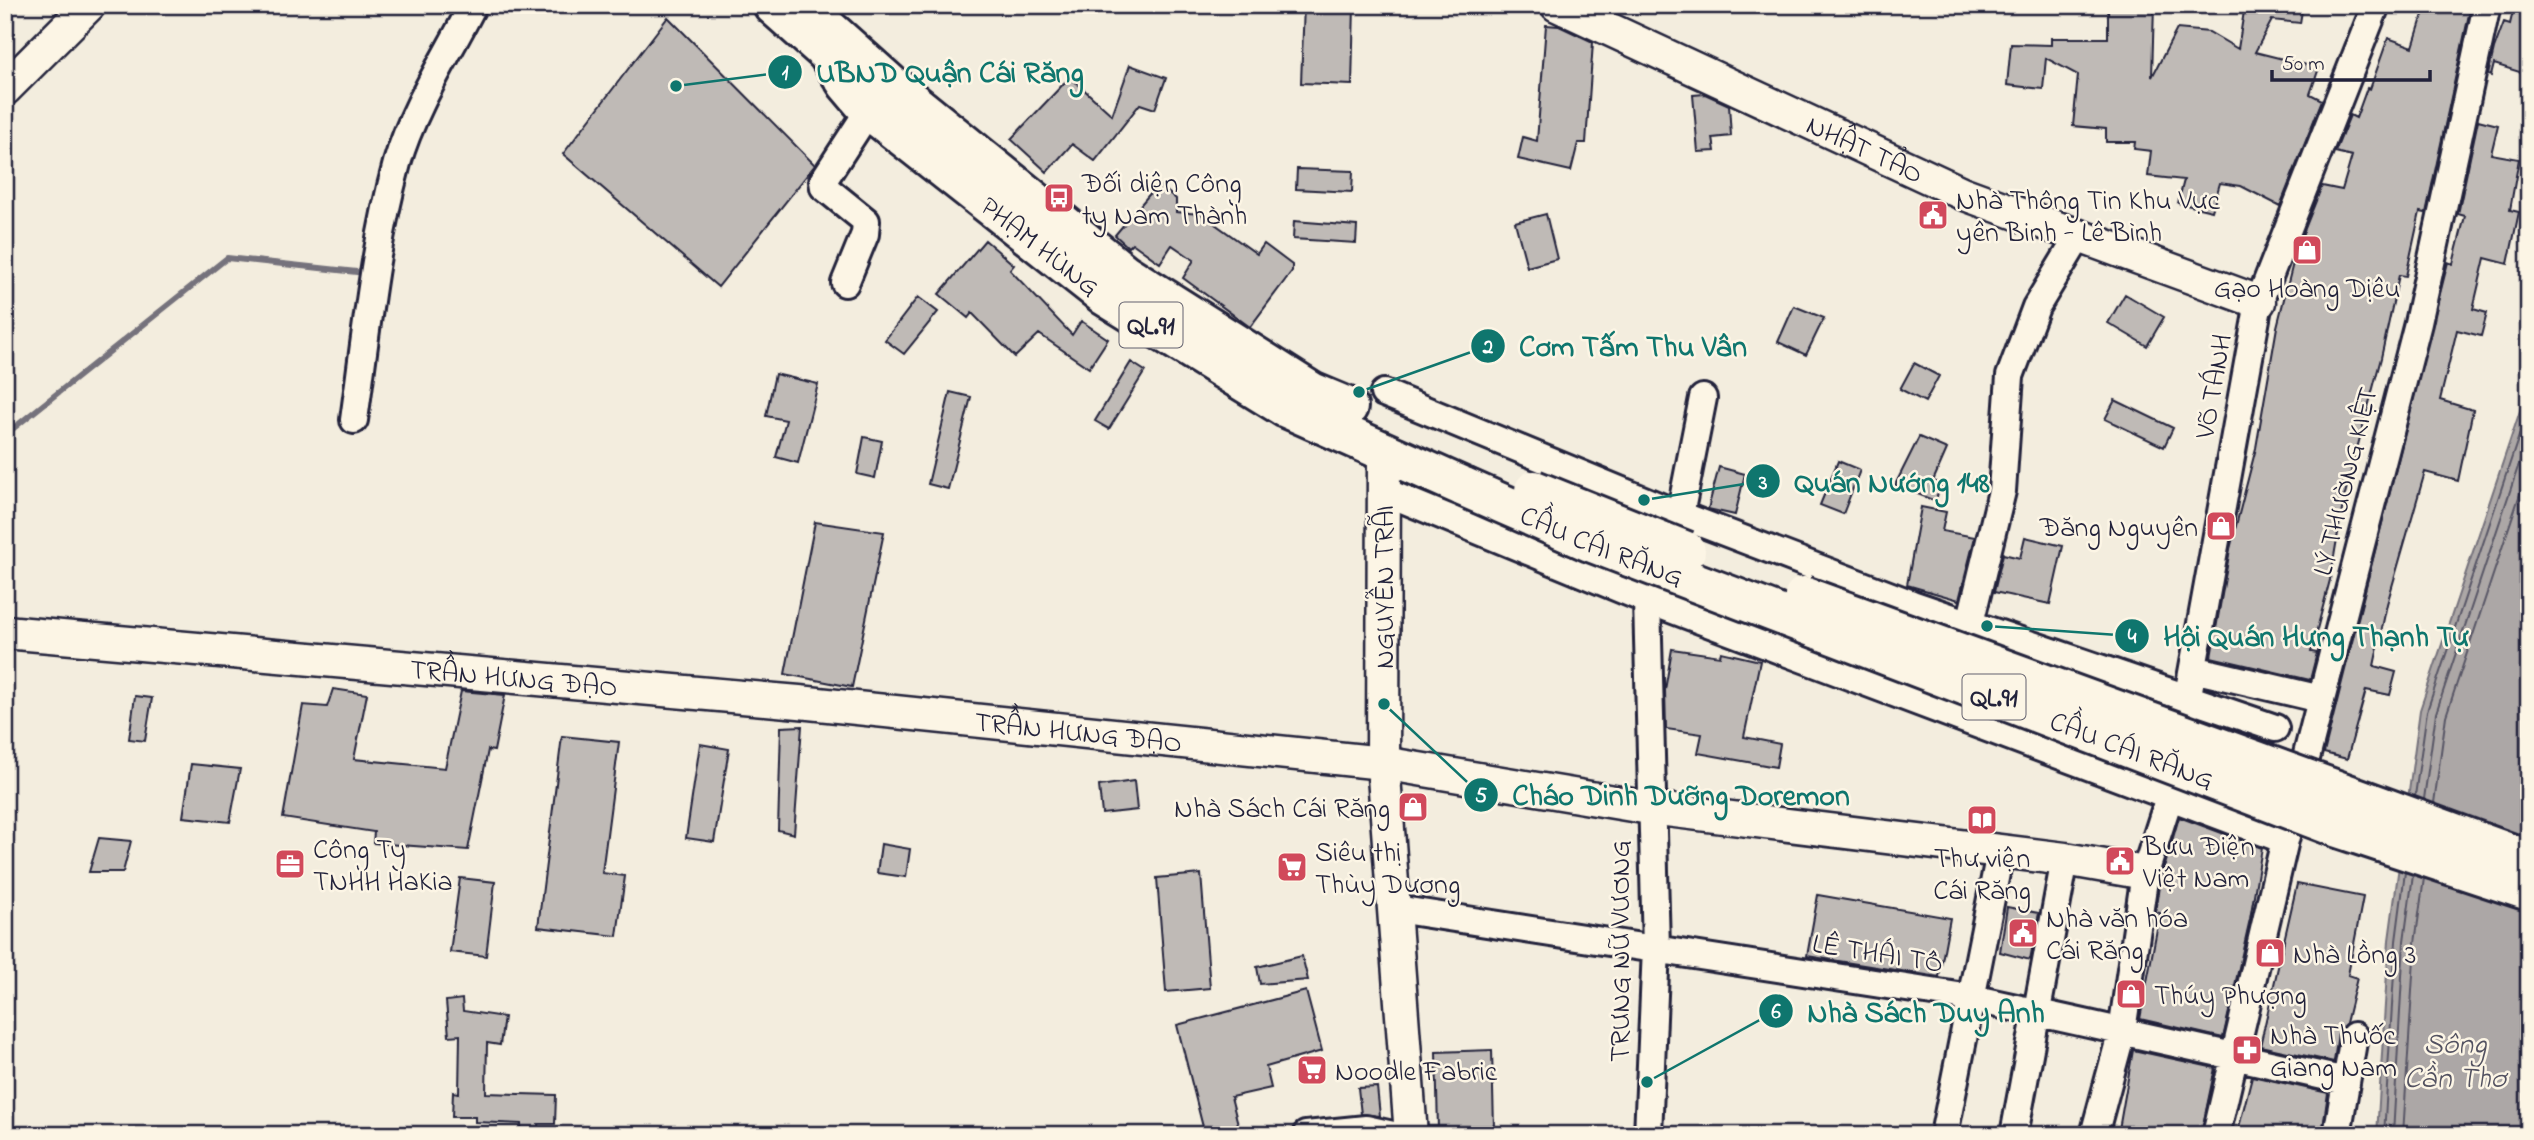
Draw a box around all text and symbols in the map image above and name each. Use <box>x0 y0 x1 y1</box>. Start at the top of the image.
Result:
scale bar <box>2272 38 2429 82</box>
callout: UBND Quận Cái Răng <box>767 46 1098 97</box>
text: 50 m <box>2282 50 2325 80</box>
text: UBND Quận Cái Răng <box>816 53 1084 98</box>
text: 1 <box>782 59 789 89</box>
street label: NHẬT TẢO <box>1799 106 1929 196</box>
place label: Đối diện Công ty Nam Thành <box>1081 165 1247 238</box>
bus stop icon: Đối diện Công ty Nam Thành <box>1042 181 1076 215</box>
place label: Nhà Thông Tin Khu Vực yên Binh - Lê Bình <box>1956 182 2220 255</box>
street label: PHẠM HÙNG <box>970 188 1107 308</box>
public building icon: Nhà Thông Tin Khu Vực yên Binh - Lê Bình <box>1916 198 1950 232</box>
shop icon: Gạo Hoàng Dịêu <box>2290 233 2324 267</box>
place label: Gạo Hoàng Dịêu <box>2214 270 2400 311</box>
road number: QL.91 <box>1120 302 1182 348</box>
callout: Cơm Tấm Thu Vân <box>1470 320 1761 371</box>
text: Cơm Tấm Thu Vân <box>1519 327 1747 371</box>
street label: VÕ TÁNH <box>2186 331 2245 443</box>
text: 2 <box>1482 333 1494 363</box>
street label: LÝ THƯỜNG KIỆT <box>2304 383 2391 580</box>
callout: Quán Nướng 148 <box>1745 456 2004 507</box>
text: Quán Nướng 148 <box>1794 463 1990 508</box>
text: 3 <box>1758 469 1768 499</box>
street label: CẦU CÁI RĂNG <box>1513 497 1688 600</box>
street label: NGUYỄN TRÃI <box>1365 505 1407 669</box>
place label: Đăng Nguyên <box>2039 509 2198 550</box>
shop icon: Đăng Nguyên <box>2204 509 2238 543</box>
callout: Hội Quán Hưng Thạnh Tự <box>2114 610 2483 661</box>
text: Hội Quán Hưng Thạnh Tự <box>2163 617 2470 662</box>
text: 4 <box>2128 623 2137 653</box>
street label: TRẦN HƯNG ĐẠO <box>408 649 619 710</box>
road number: QL.91 <box>1962 674 2025 720</box>
street label: TRẦN HƯNG ĐẠO <box>972 702 1184 766</box>
street label: CẦU CÁI RĂNG <box>2043 703 2219 803</box>
callout: Cháo Dinh Dưỡng Doremon <box>1463 769 1864 820</box>
text: Cháo Dinh Dưỡng Doremon <box>1512 776 1850 821</box>
text: 5 <box>1475 782 1487 812</box>
place label: Nhà Sách Cái Răng <box>1174 790 1390 831</box>
shop icon: Nhà Sách Cái Răng <box>1396 790 1430 824</box>
library icon: Thư viện Cái Răng <box>1965 803 1999 837</box>
place label: Bưu Điện Việt Nam <box>2142 828 2255 901</box>
place label: Công Ty TNHH HaKia <box>313 831 453 904</box>
place label: Siêu thị Thùy Dương <box>1315 834 1460 907</box>
street label: TRƯNG NỮ VƯƠNG <box>1602 840 1643 1062</box>
place label: Thư viện Cái Răng <box>1933 840 2031 913</box>
public building icon: Bưu Điện Việt Nam <box>2103 844 2137 878</box>
office icon: Công Ty TNHH HaKia <box>273 847 307 881</box>
supermarket icon: Siêu thị Thùy Dương <box>1275 850 1309 884</box>
place label: Nhà văn hóa Cái Răng <box>2046 900 2188 973</box>
public building icon: Nhà văn hóa Cái Răng <box>2006 916 2040 950</box>
street label: LÊ THÁI TỔ <box>1809 925 1946 986</box>
shop icon: Nhà Lồng 3 <box>2253 936 2287 970</box>
place label: Nhà Lồng 3 <box>2293 936 2416 977</box>
shop icon: Thúy Phượng <box>2114 977 2148 1011</box>
place label: Thúy Phượng <box>2154 977 2307 1018</box>
callout: Nhà Sách Duy Anh <box>1758 986 2059 1037</box>
text: Nhà Sách Duy Anh <box>1807 993 2045 1037</box>
text: 6 <box>1771 998 1781 1028</box>
place label: Nhà Thuốc Giang Nam <box>2270 1017 2397 1090</box>
water label: Sông Cần Thơ <box>2404 1024 2508 1102</box>
pharmacy icon: Nhà Thuốc Giang Nam <box>2230 1033 2264 1067</box>
supermarket icon: Noodle Fabric <box>1295 1053 1329 1087</box>
place label: Noodle Fabric <box>1335 1053 1498 1094</box>

